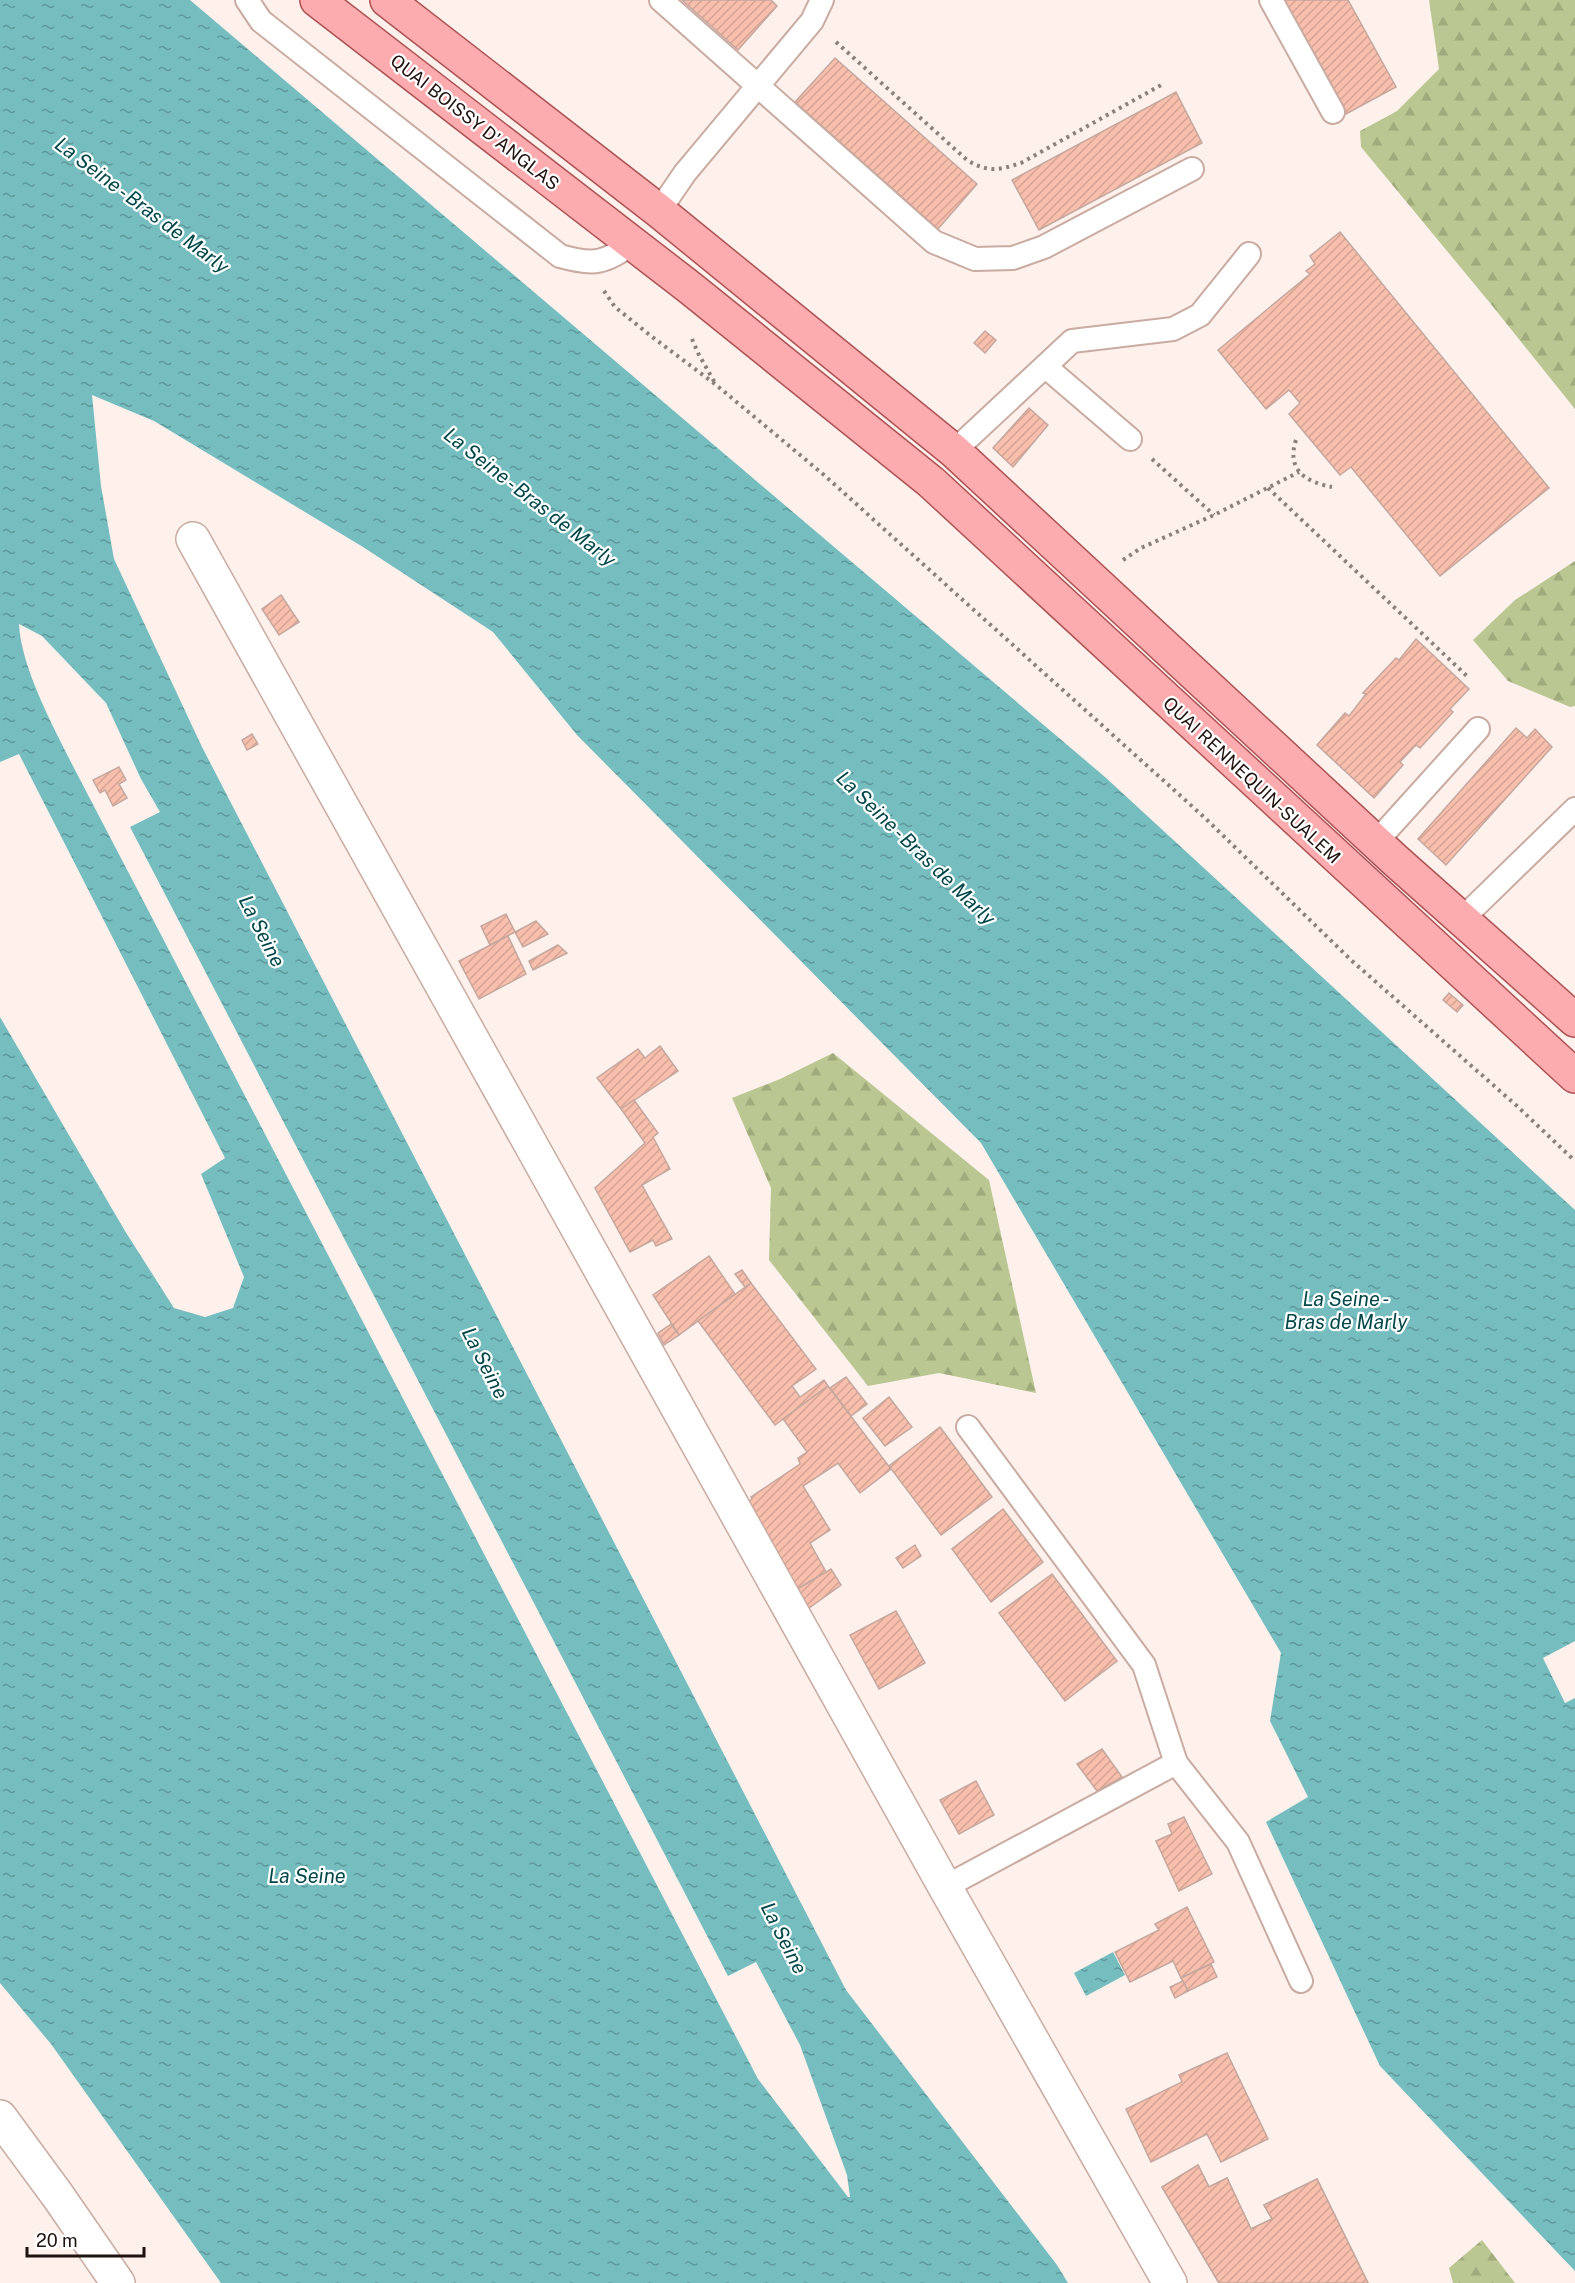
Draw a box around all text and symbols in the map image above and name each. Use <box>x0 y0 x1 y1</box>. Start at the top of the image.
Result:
street label: QUAI BOISSY D'ANGLAS <box>386 50 564 194</box>
water label: La Seine - Bras de Marly <box>50 132 234 279</box>
water label: La Seine - Bras de Marly <box>439 422 621 572</box>
street label: QUAI RENNEQUIN-SUALEM <box>1159 692 1345 868</box>
water label: La Seine - Bras de Marly <box>832 766 1001 931</box>
water label: La Seine <box>234 891 290 971</box>
water label: La Seine - Bras de Marly <box>1285 1287 1408 1334</box>
water label: La Seine <box>457 1323 513 1403</box>
water label: La Seine <box>268 1864 346 1888</box>
water label: La Seine <box>756 1898 812 1978</box>
scale bar <box>27 2220 144 2258</box>
text: 20 m <box>36 2230 78 2251</box>

